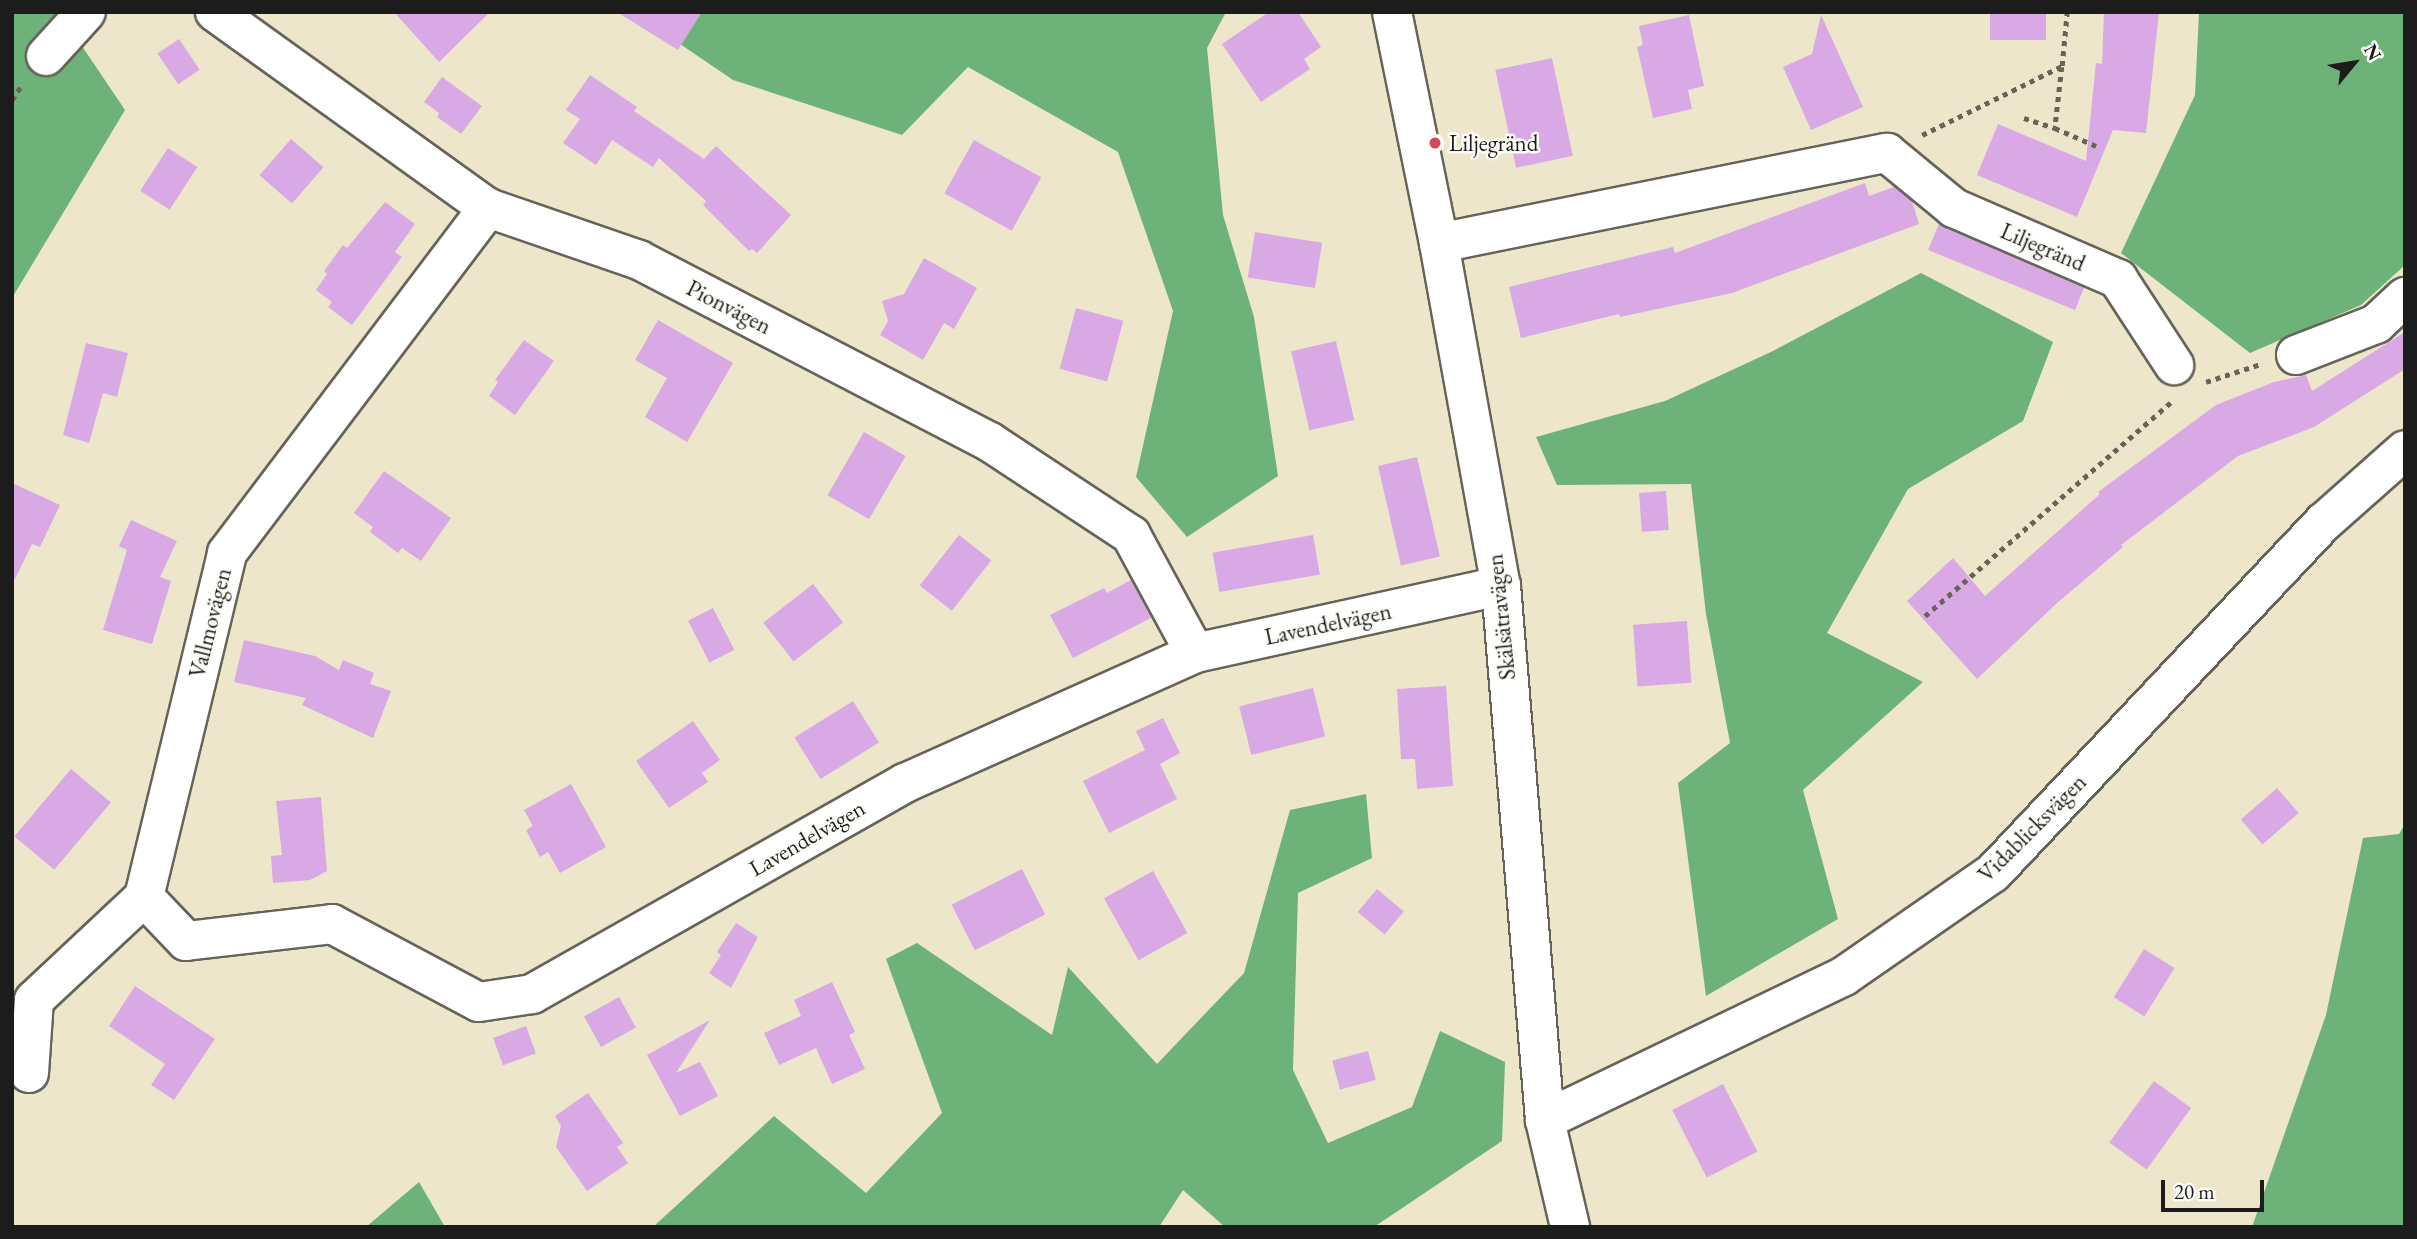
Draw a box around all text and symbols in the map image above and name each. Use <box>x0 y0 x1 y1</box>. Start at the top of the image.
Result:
north arrow <box>2319 28 2389 98</box>
text: N <box>2358 39 2387 65</box>
place label: Liljegränd <box>1449 129 1538 157</box>
marker: Liljegränd <box>1427 135 1443 151</box>
street label: Liljegränd <box>1996 217 2090 277</box>
street label: Pionvägen <box>682 274 776 340</box>
street label: Skälsätravägen <box>1481 553 1521 681</box>
street label: Vallmovägen <box>183 565 237 681</box>
street label: Lavendelvägen <box>1262 597 1394 651</box>
street label: Vidablicksvägen <box>1972 768 2092 888</box>
street label: Lavendelvägen <box>744 794 870 882</box>
scale bar <box>2165 1166 2268 1210</box>
text: 20 m <box>2174 1178 2215 1205</box>

